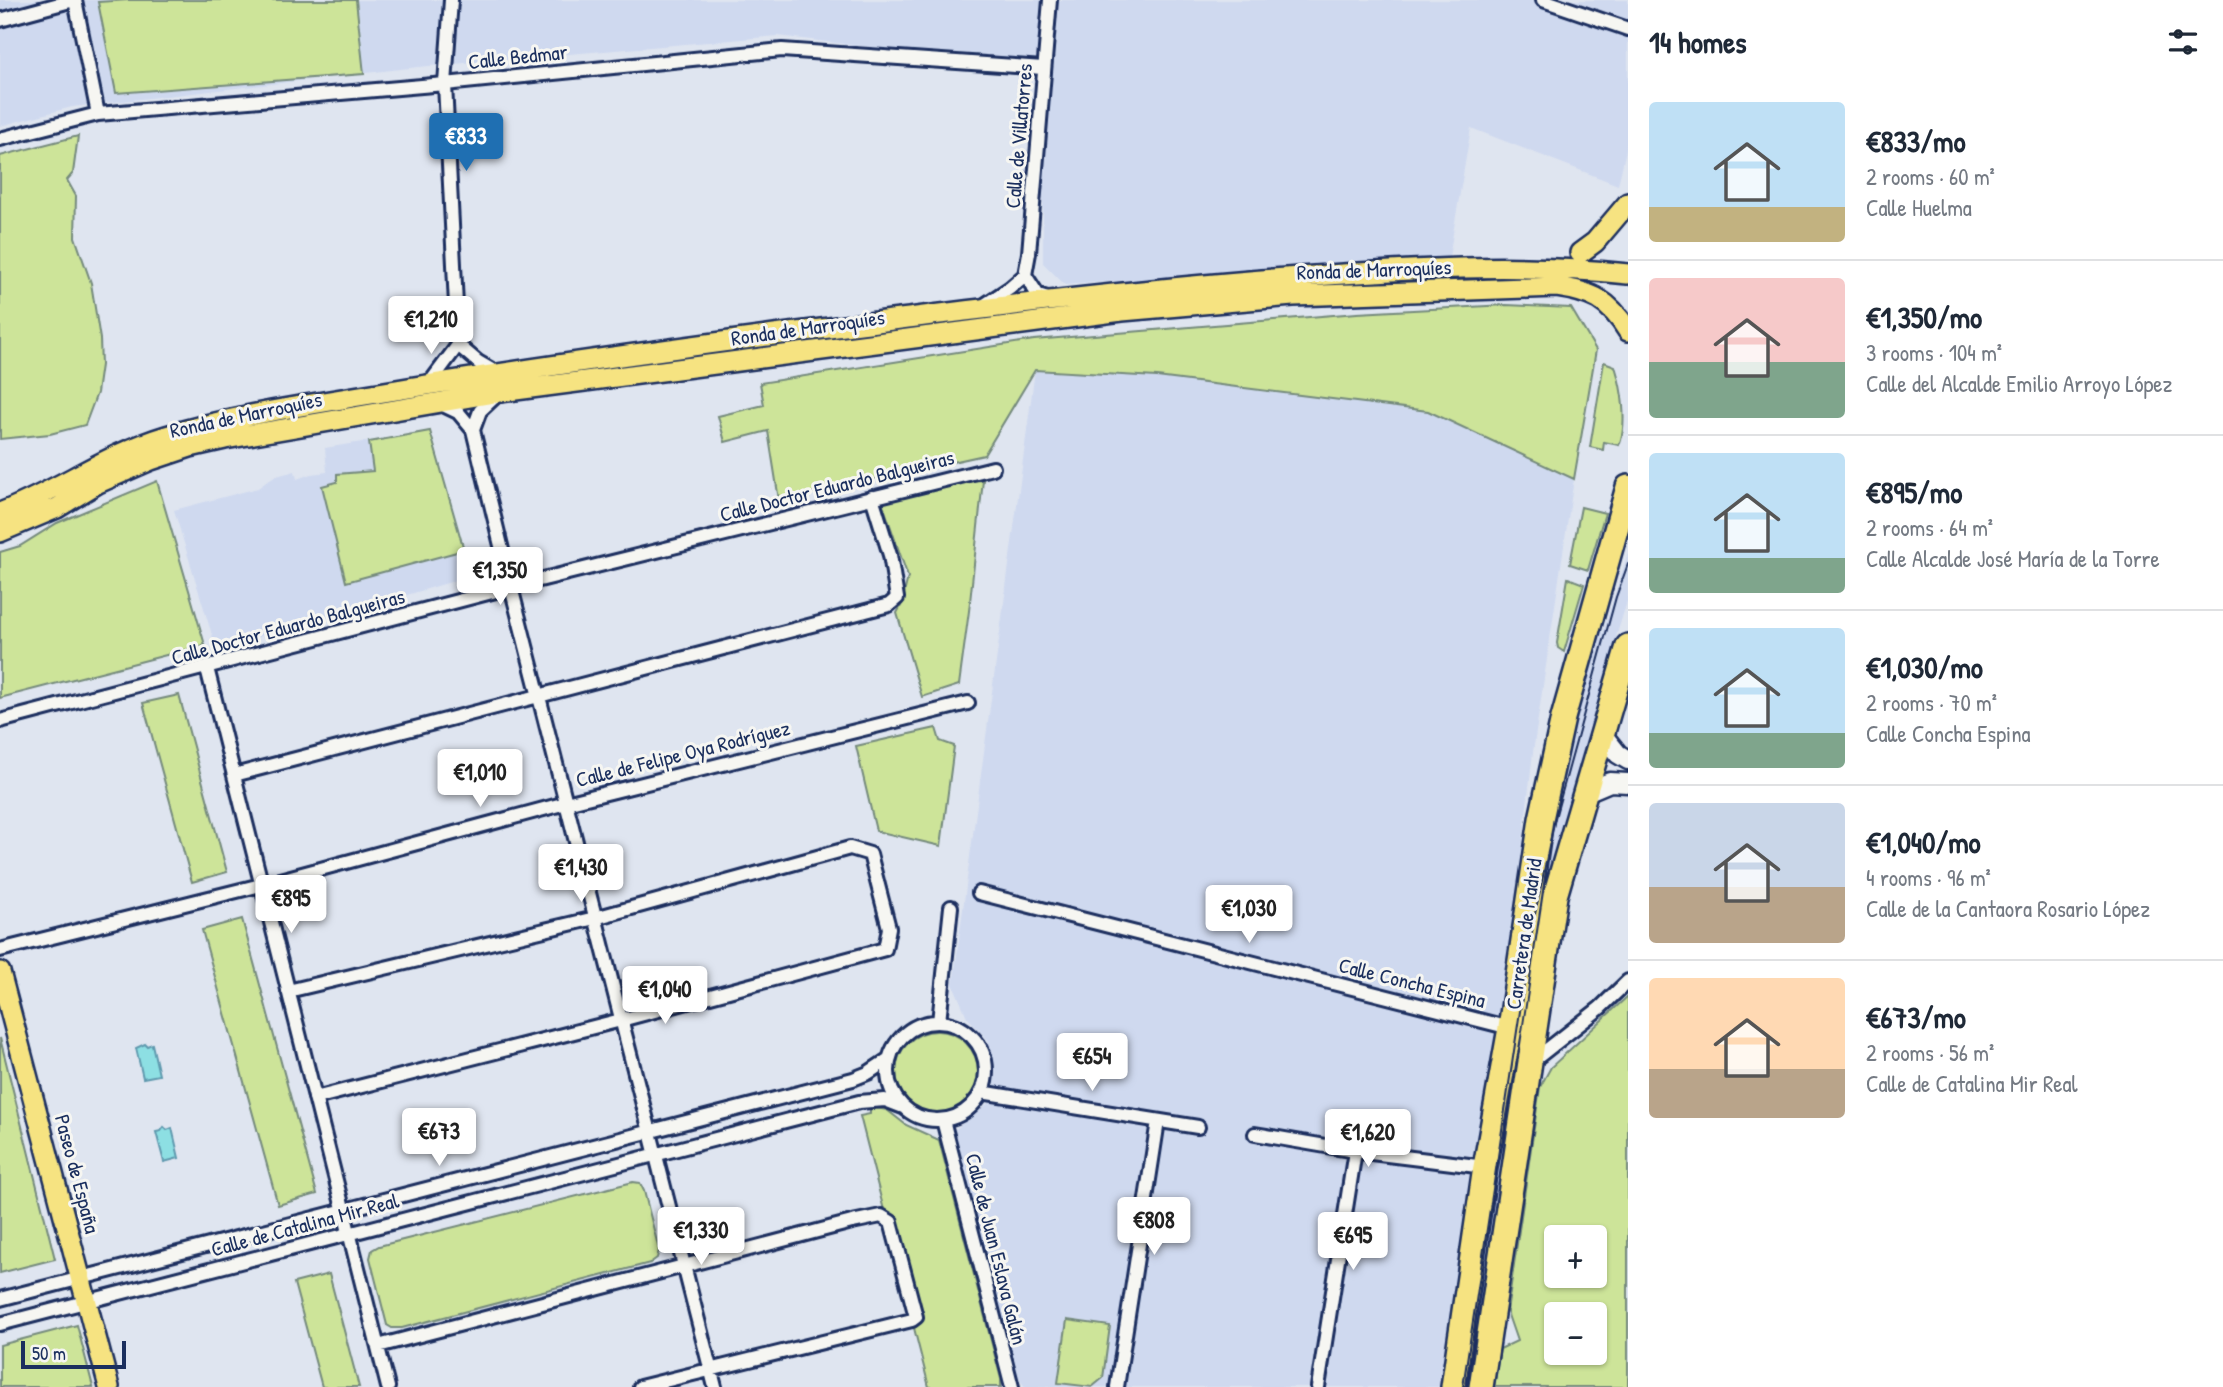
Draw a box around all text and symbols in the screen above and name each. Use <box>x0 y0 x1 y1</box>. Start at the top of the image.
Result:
text: 14 homes <box>1649 22 1747 62</box>
icon: filters <box>2164 23 2202 61</box>
street label: Calle Bedmar <box>467 37 569 76</box>
street label: Calle de Villatorres <box>998 62 1039 210</box>
pin: €833 <box>425 114 507 173</box>
text: €833 <box>445 120 487 151</box>
text: €833/mo <box>1866 121 1965 161</box>
icon: home <box>1705 130 1789 214</box>
text: 2 rooms · 60 m² <box>1866 161 1995 192</box>
text: Calle Huelma <box>1866 192 1972 223</box>
street label: Ronda de Marroquíes <box>1296 252 1452 287</box>
pin: €1,210 <box>374 296 488 356</box>
text: €1,350/mo <box>1866 297 1982 337</box>
street label: Ronda de Marroquíes <box>729 302 887 353</box>
text: €1,210 <box>404 303 458 334</box>
icon: home <box>1705 306 1789 390</box>
text: 3 rooms · 104 m² <box>1866 337 2002 368</box>
text: Calle del Alcalde Emilio Arroyo López <box>1866 368 2172 399</box>
street label: Ronda de Marroquíes <box>167 384 325 445</box>
street label: Calle Doctor Eduardo Balgueiras <box>717 442 957 529</box>
text: €895/mo <box>1866 472 1962 512</box>
icon: home <box>1705 481 1789 565</box>
text: 2 rooms · 64 m² <box>1866 512 1993 543</box>
text: Calle Alcalde José María de la Torre <box>1866 543 2160 574</box>
pin: €1,350 <box>443 548 557 607</box>
text: €1,350 <box>473 554 527 585</box>
street label: Calle Doctor Eduardo Balgueiras <box>168 581 408 672</box>
text: €1,030/mo <box>1866 647 1983 687</box>
icon: home <box>1705 656 1789 740</box>
text: 2 rooms · 70 m² <box>1866 687 1997 718</box>
street label: Calle de Felipe Oya Rodríguez <box>573 713 793 794</box>
text: Calle Concha Espina <box>1866 718 2031 749</box>
pin: €1,010 <box>423 750 537 809</box>
text: €1,010 <box>453 756 507 787</box>
text: €1,040/mo <box>1866 822 1981 862</box>
icon: home <box>1705 831 1789 915</box>
pin: €1,430 <box>524 844 638 904</box>
text: €1,430 <box>554 851 608 882</box>
street label: Carretera de Madrid <box>1499 857 1548 1011</box>
text: 4 rooms · 96 m² <box>1866 862 1991 893</box>
pin: €895 <box>250 876 332 935</box>
text: €895 <box>271 882 311 913</box>
pin: €1,030 <box>1192 886 1306 945</box>
text: €1,030 <box>1222 892 1276 923</box>
text: Calle de la Cantaora Rosario López <box>1866 893 2150 924</box>
street label: Calle Concha Espina <box>1336 950 1489 1015</box>
pin: €1,040 <box>608 967 722 1026</box>
text: €1,040 <box>638 973 692 1004</box>
text: €673/mo <box>1866 997 1966 1037</box>
icon: home <box>1705 1006 1789 1090</box>
pin: €654 <box>1051 1034 1133 1093</box>
text: 2 rooms · 56 m² <box>1866 1037 1994 1068</box>
text: €654 <box>1073 1040 1111 1071</box>
text: Calle de Catalina Mir Real <box>1866 1068 2078 1099</box>
pin: €673 <box>398 1108 480 1168</box>
pin: €1,620 <box>1311 1110 1425 1169</box>
street label: Paseo de España <box>48 1111 107 1236</box>
text: €673 <box>418 1115 460 1146</box>
text: €1,620 <box>1341 1116 1395 1147</box>
street label: Calle de Juan Eslava Galán <box>959 1150 1034 1348</box>
street label: Calle de Catalina Mir Real <box>208 1185 402 1264</box>
pin: €808 <box>1113 1198 1195 1257</box>
text: €808 <box>1133 1204 1175 1235</box>
pin: €1,330 <box>644 1208 758 1267</box>
pin: €695 <box>1312 1212 1394 1272</box>
text: €1,330 <box>674 1214 728 1245</box>
text: €695 <box>1334 1219 1372 1250</box>
map controls <box>1544 1225 1607 1365</box>
button: + <box>1544 1225 1607 1288</box>
button: − <box>1544 1302 1607 1365</box>
scale bar <box>21 1338 126 1370</box>
text: 50 m <box>32 1340 66 1366</box>

